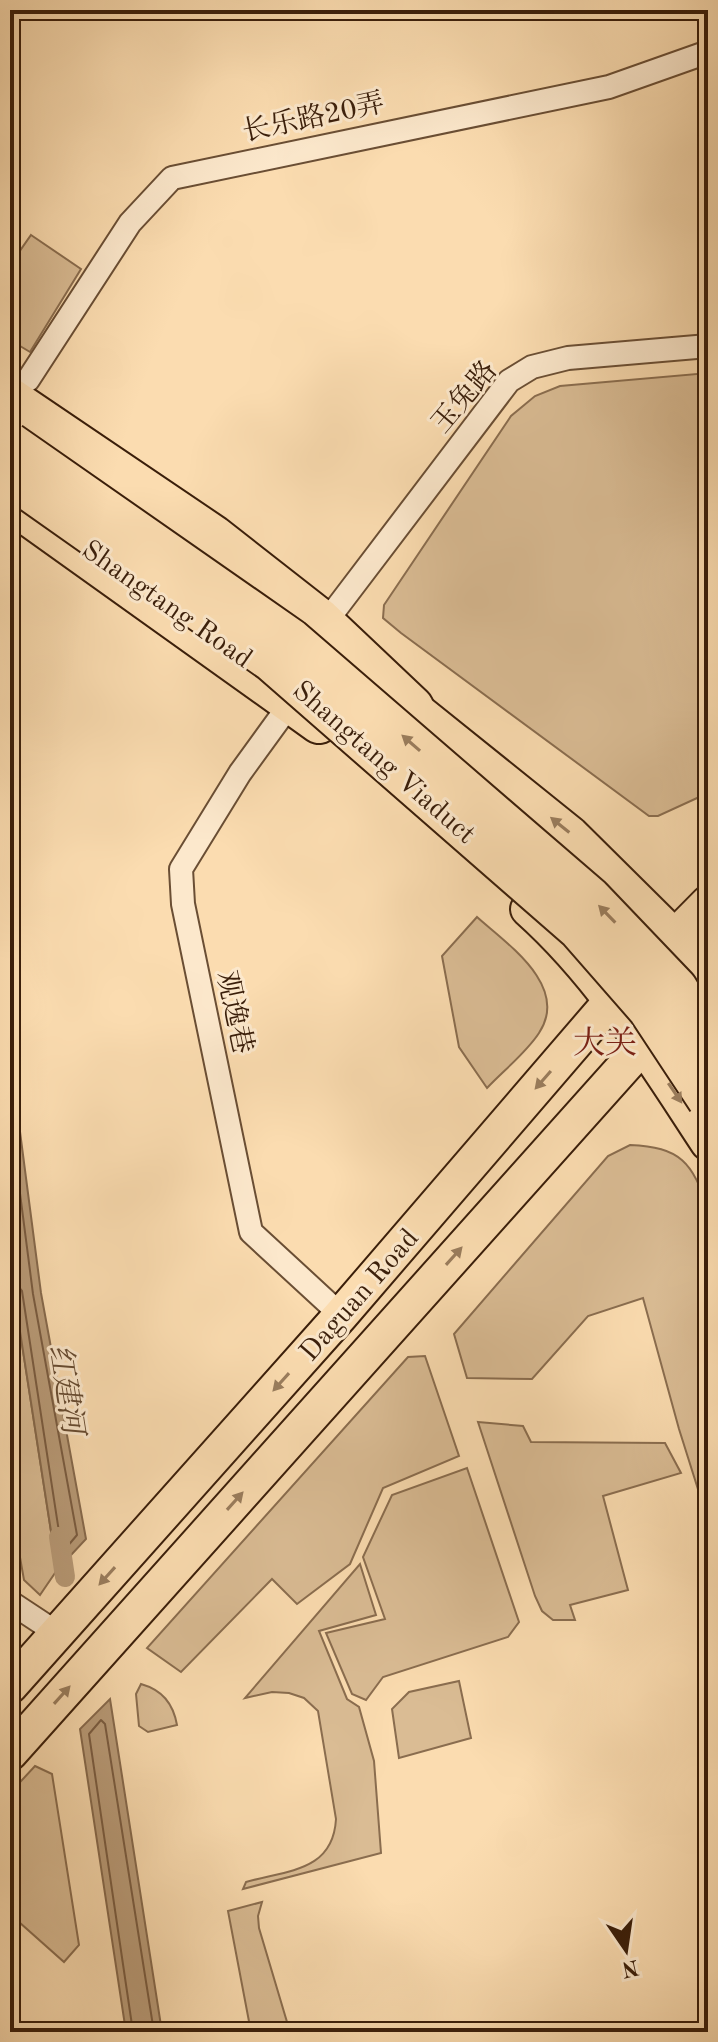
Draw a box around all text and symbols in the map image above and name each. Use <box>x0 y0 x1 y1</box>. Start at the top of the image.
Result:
street label: 长乐路20弄 <box>239 87 387 148</box>
street label: 玉兔路 <box>425 355 503 439</box>
street label: Shangtang Road <box>76 536 257 675</box>
street label: Shangtang Viaduct <box>286 677 480 850</box>
one-way arrow <box>402 735 422 752</box>
one-way arrow <box>550 817 570 834</box>
one-way arrow <box>598 905 616 924</box>
street label: 观逸巷 <box>211 968 258 1057</box>
district label: 大关 <box>573 1026 637 1061</box>
one-way arrow <box>535 1070 552 1090</box>
one-way arrow <box>667 1083 682 1104</box>
street label: Daguan Road <box>296 1225 425 1367</box>
one-way arrow <box>444 1246 462 1265</box>
water label: 红建河 <box>43 1342 91 1441</box>
one-way arrow <box>272 1373 290 1392</box>
one-way arrow <box>226 1492 243 1512</box>
one-way arrow <box>99 1567 117 1586</box>
one-way arrow <box>53 1686 70 1706</box>
north arrow <box>586 1910 666 1990</box>
text: N <box>619 1955 641 1980</box>

